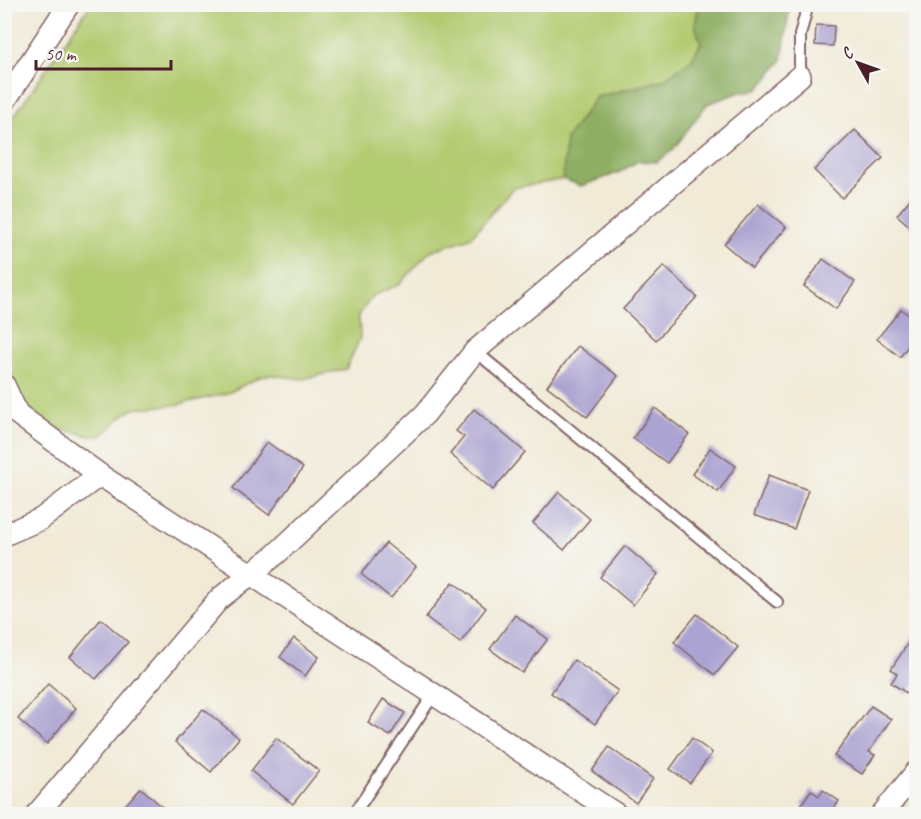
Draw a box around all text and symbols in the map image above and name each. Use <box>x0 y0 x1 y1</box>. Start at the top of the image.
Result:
scale bar <box>36 33 171 71</box>
north arrow <box>828 33 888 93</box>
text: 50 m <box>45 43 78 65</box>
text: С <box>837 43 859 63</box>

